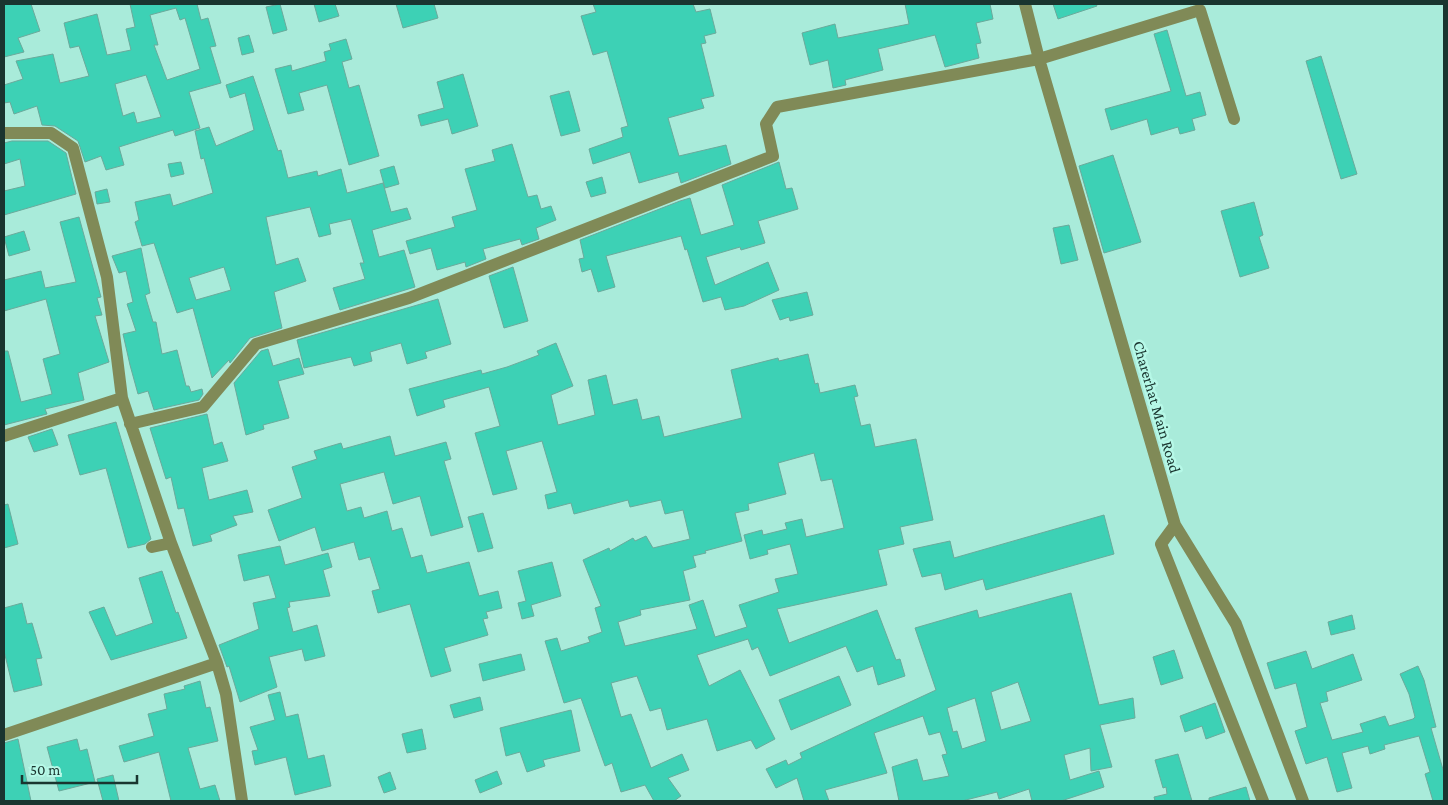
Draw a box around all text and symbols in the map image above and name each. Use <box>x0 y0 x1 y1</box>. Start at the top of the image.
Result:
street label: Charerhat Main Road <box>1130 339 1184 476</box>
scale bar <box>22 752 138 784</box>
text: 50 m <box>30 762 60 778</box>

